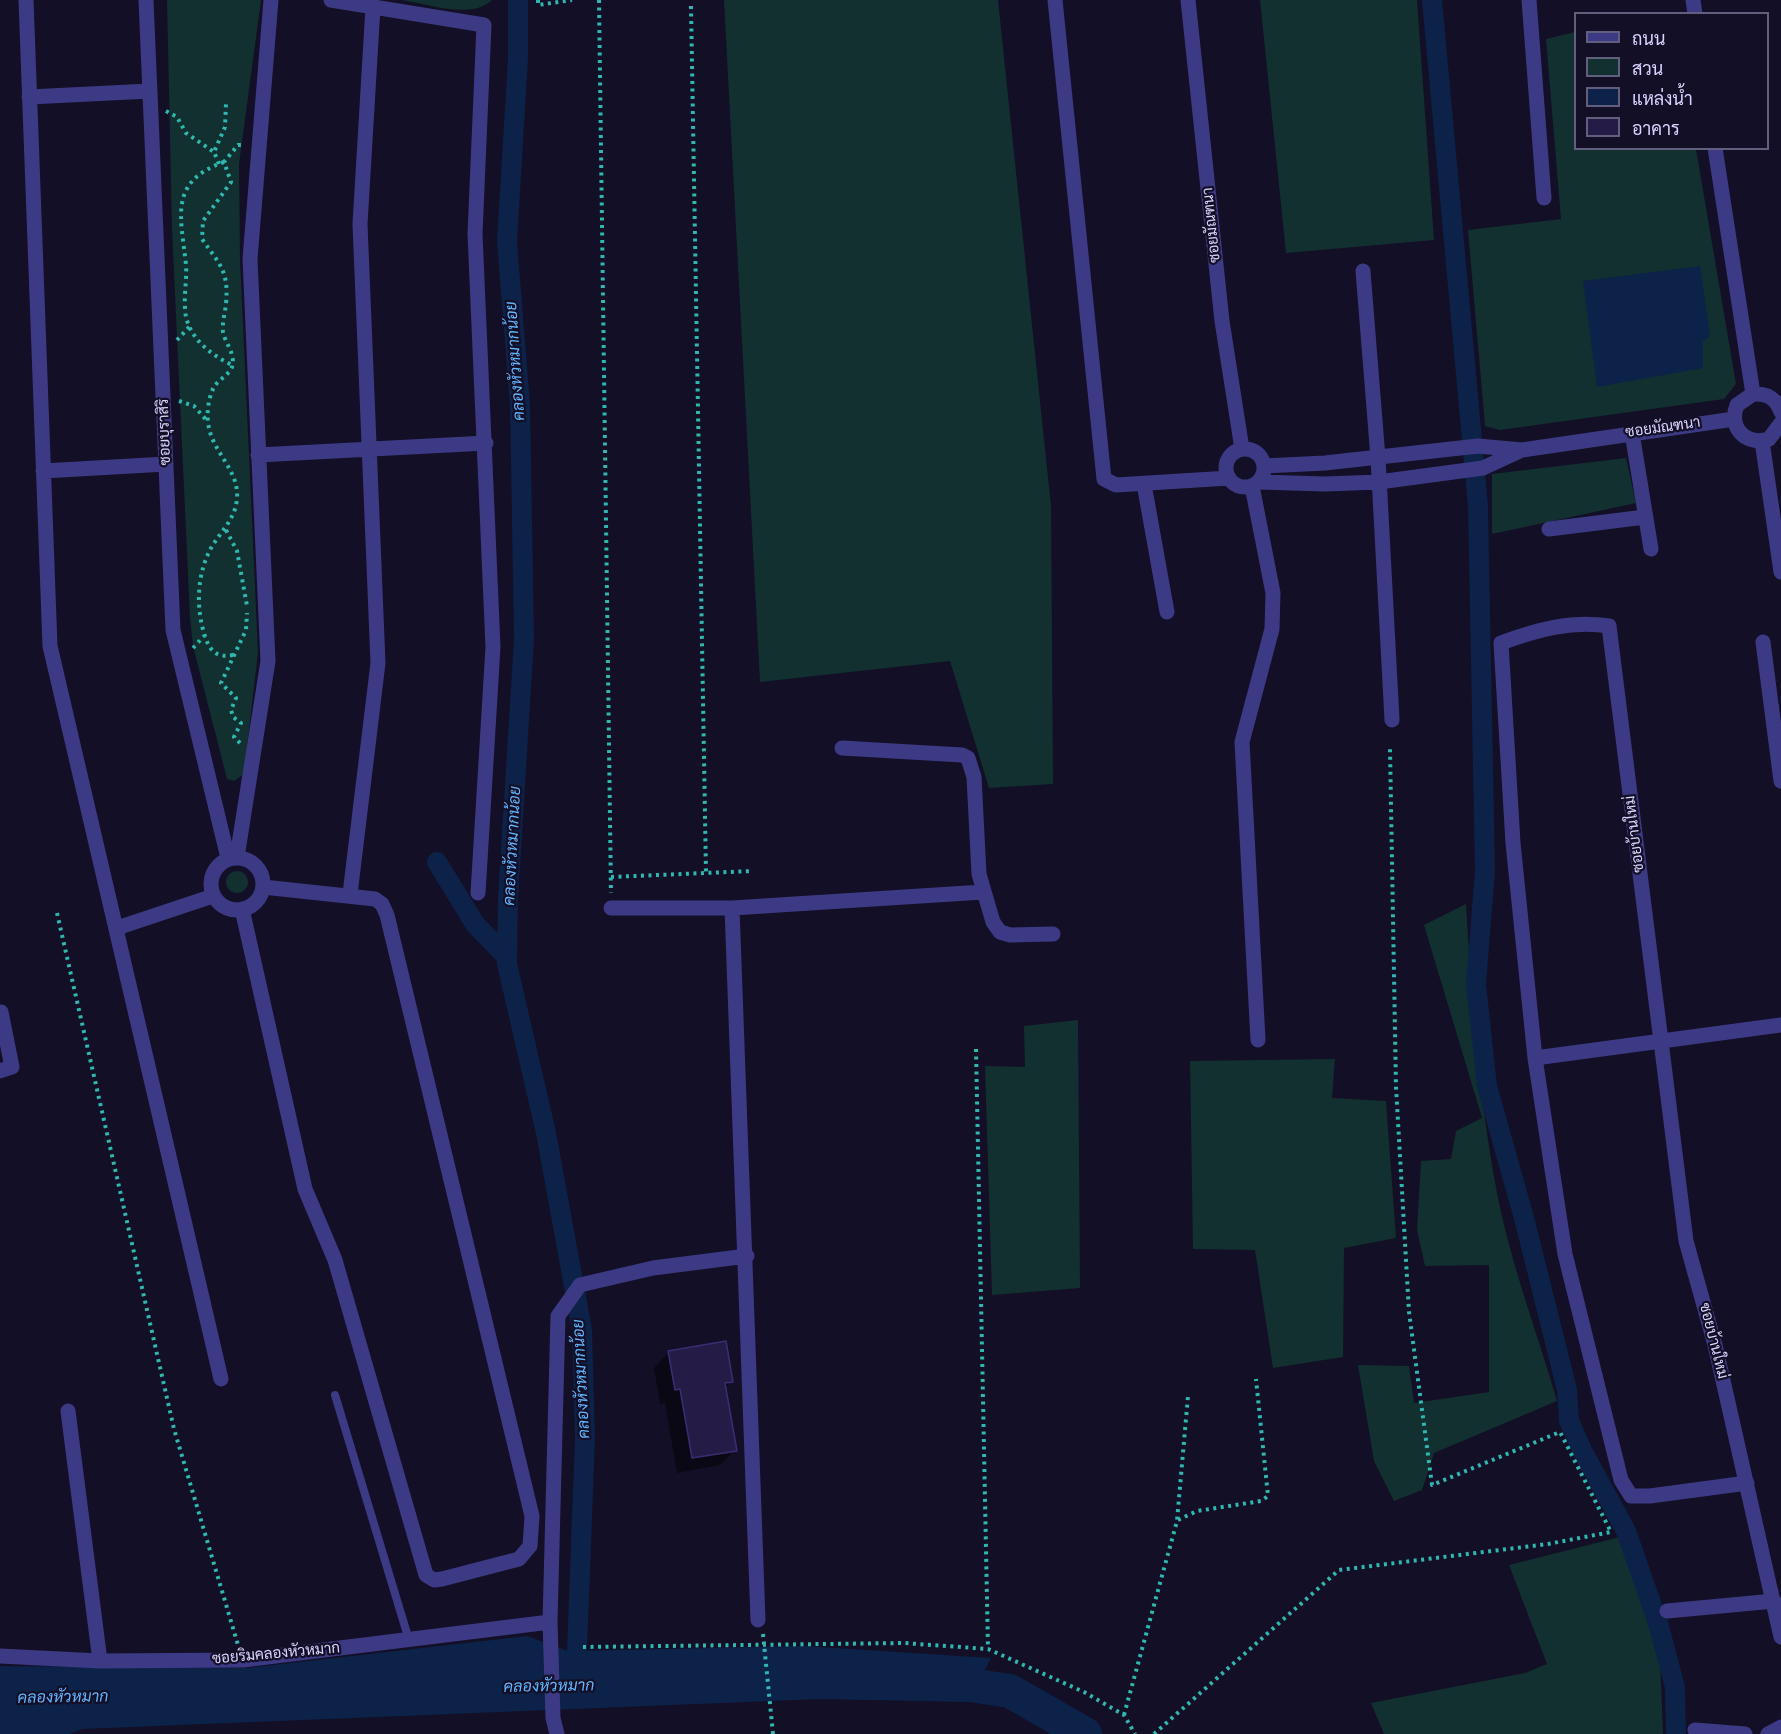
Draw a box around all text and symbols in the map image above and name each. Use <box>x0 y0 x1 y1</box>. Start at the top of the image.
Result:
legend <box>1574 12 1769 150</box>
text: ถนน <box>1632 28 1665 49</box>
text: สวน <box>1632 58 1663 79</box>
text: แหล่งน้ำ <box>1632 88 1693 109</box>
text: อาคาร <box>1632 118 1680 139</box>
street label: ซอยมัณฑนา <box>1199 186 1225 264</box>
water label: คลองหัวหมากน้อย <box>502 301 530 421</box>
street label: ซอยบุราสิริ <box>155 398 175 466</box>
street label: ซอยมัณฑนา <box>1624 414 1702 442</box>
water label: คลองหัวหมากน้อย <box>500 786 526 906</box>
street label: ซอยบ้านใหม่ <box>1621 794 1649 874</box>
street label: ซอยบ้านใหม่ <box>1695 1301 1731 1381</box>
water label: คลองหัวหมากน้อย <box>569 1319 595 1439</box>
street label: ซอยริมคลองหัวหมาก <box>211 1639 341 1669</box>
water label: คลองหัวหมาก <box>503 1677 595 1697</box>
water label: คลองหัวหมาก <box>17 1688 109 1708</box>

